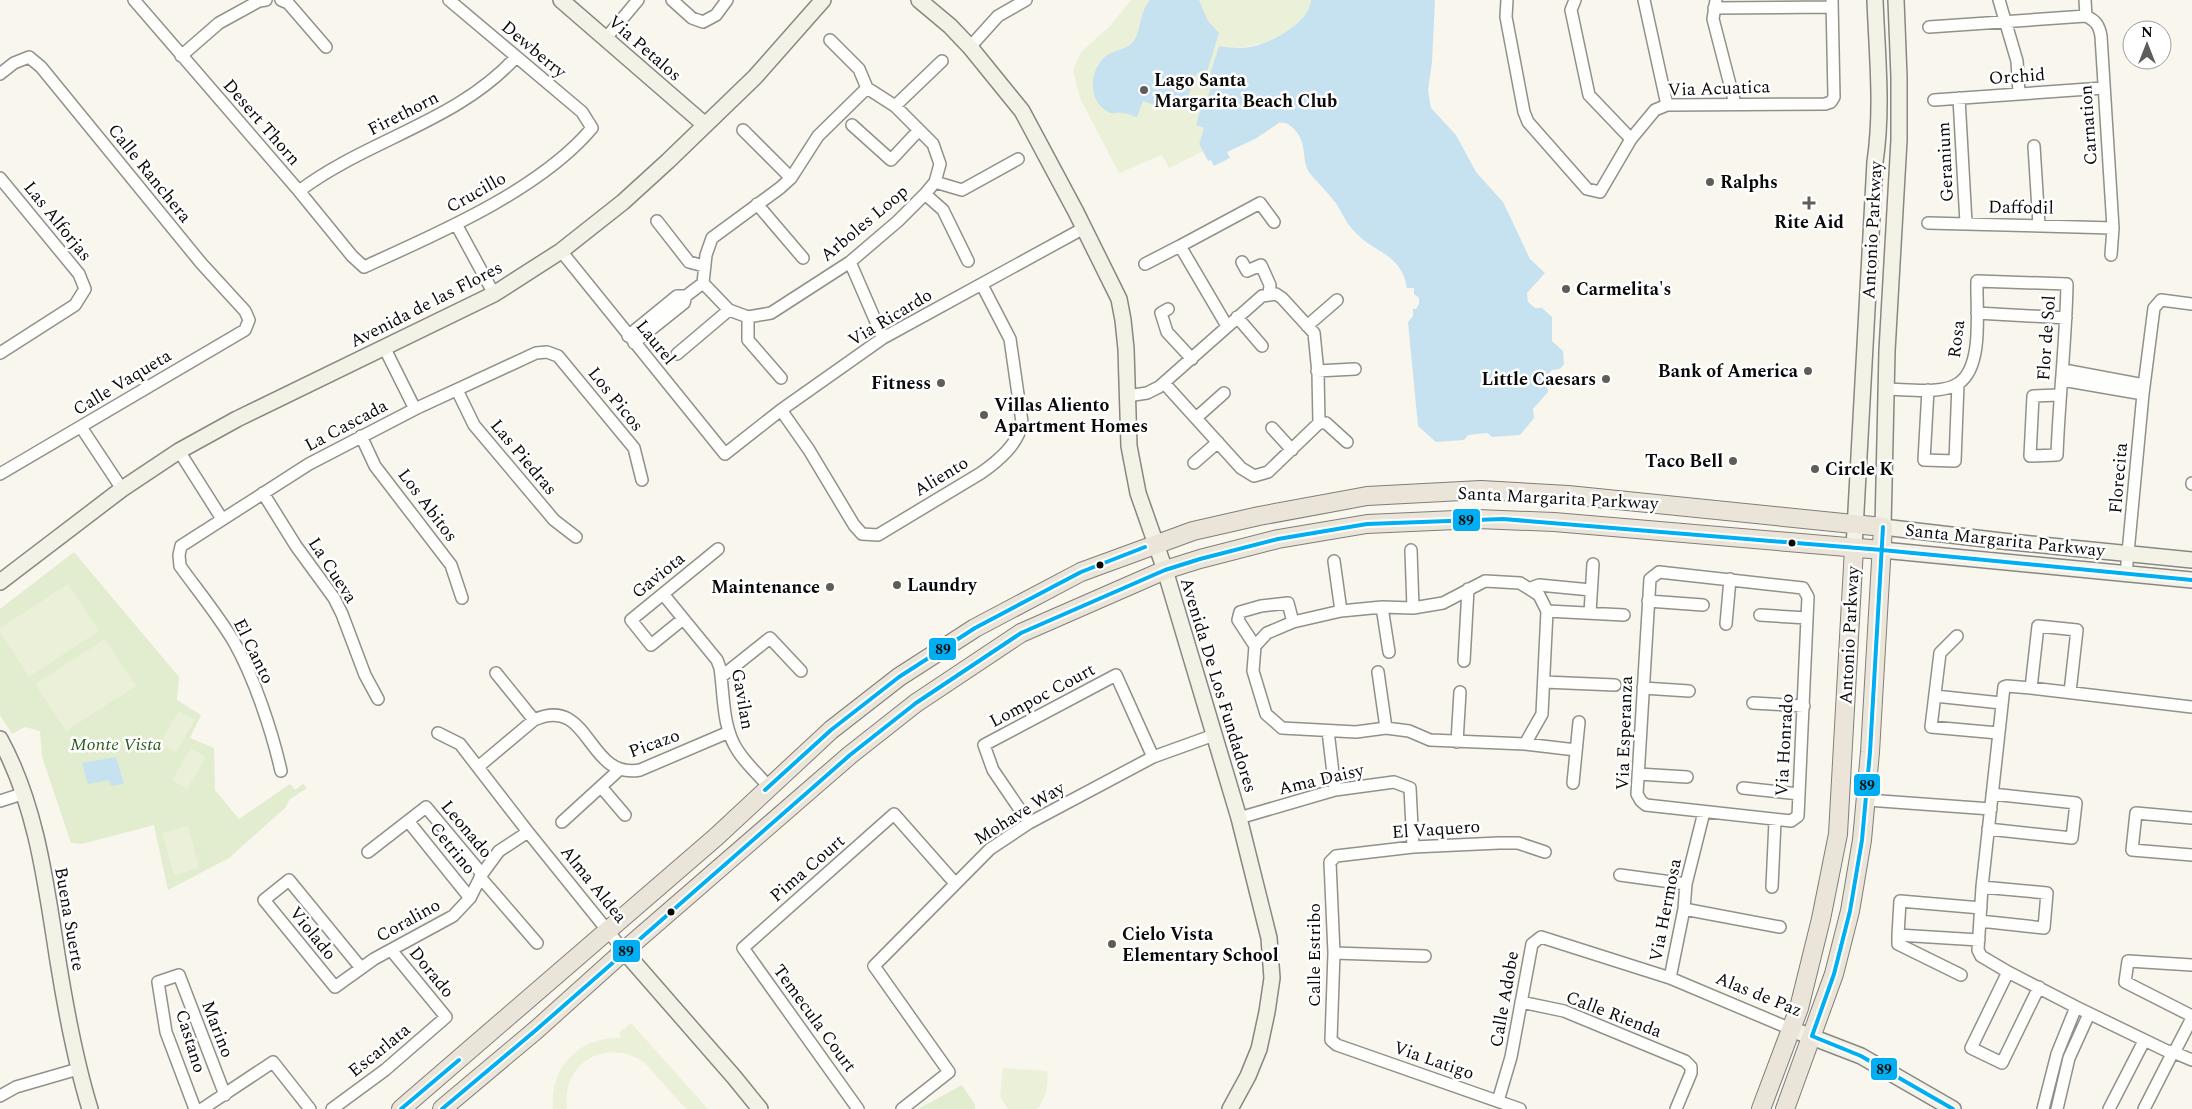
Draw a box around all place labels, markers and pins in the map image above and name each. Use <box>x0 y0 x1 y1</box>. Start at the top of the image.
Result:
place label: Lago Santa Margarita Beach Club <box>1154 67 1337 115</box>
marker: Lago Santa Margarita Beach Club <box>1138 84 1150 96</box>
place label: Ralphs <box>1720 169 1778 196</box>
marker: Ralphs <box>1704 176 1716 188</box>
marker: Rite Aid <box>1803 197 1815 209</box>
place label: Rite Aid <box>1774 209 1844 236</box>
place label: Carmelita's <box>1576 276 1671 303</box>
marker: Carmelita's <box>1560 283 1572 295</box>
place label: Bank of America <box>1658 358 1799 385</box>
marker: Bank of America <box>1802 365 1814 377</box>
place label: Little Caesars <box>1481 366 1596 393</box>
place label: Fitness <box>871 370 931 397</box>
marker: Little Caesars <box>1600 373 1612 385</box>
marker: Fitness <box>935 377 947 389</box>
place label: Villas Aliento Apartment Homes <box>994 392 1148 440</box>
marker: Villas Aliento Apartment Homes <box>978 409 990 421</box>
place label: Taco Bell <box>1645 448 1723 475</box>
marker: Taco Bell <box>1727 455 1739 467</box>
place label: Circle K <box>1825 456 1893 483</box>
marker: Circle K <box>1809 463 1821 475</box>
unlabelled marker <box>1787 538 1797 548</box>
unlabelled marker <box>1095 560 1105 570</box>
place label: Laundry <box>907 572 978 599</box>
place label: Maintenance <box>711 574 820 601</box>
marker: Laundry <box>891 579 903 591</box>
marker: Maintenance <box>824 581 836 593</box>
unlabelled marker <box>666 907 676 917</box>
place label: Cielo Vista Elementary School <box>1122 921 1279 969</box>
marker: Cielo Vista Elementary School <box>1106 938 1118 950</box>

